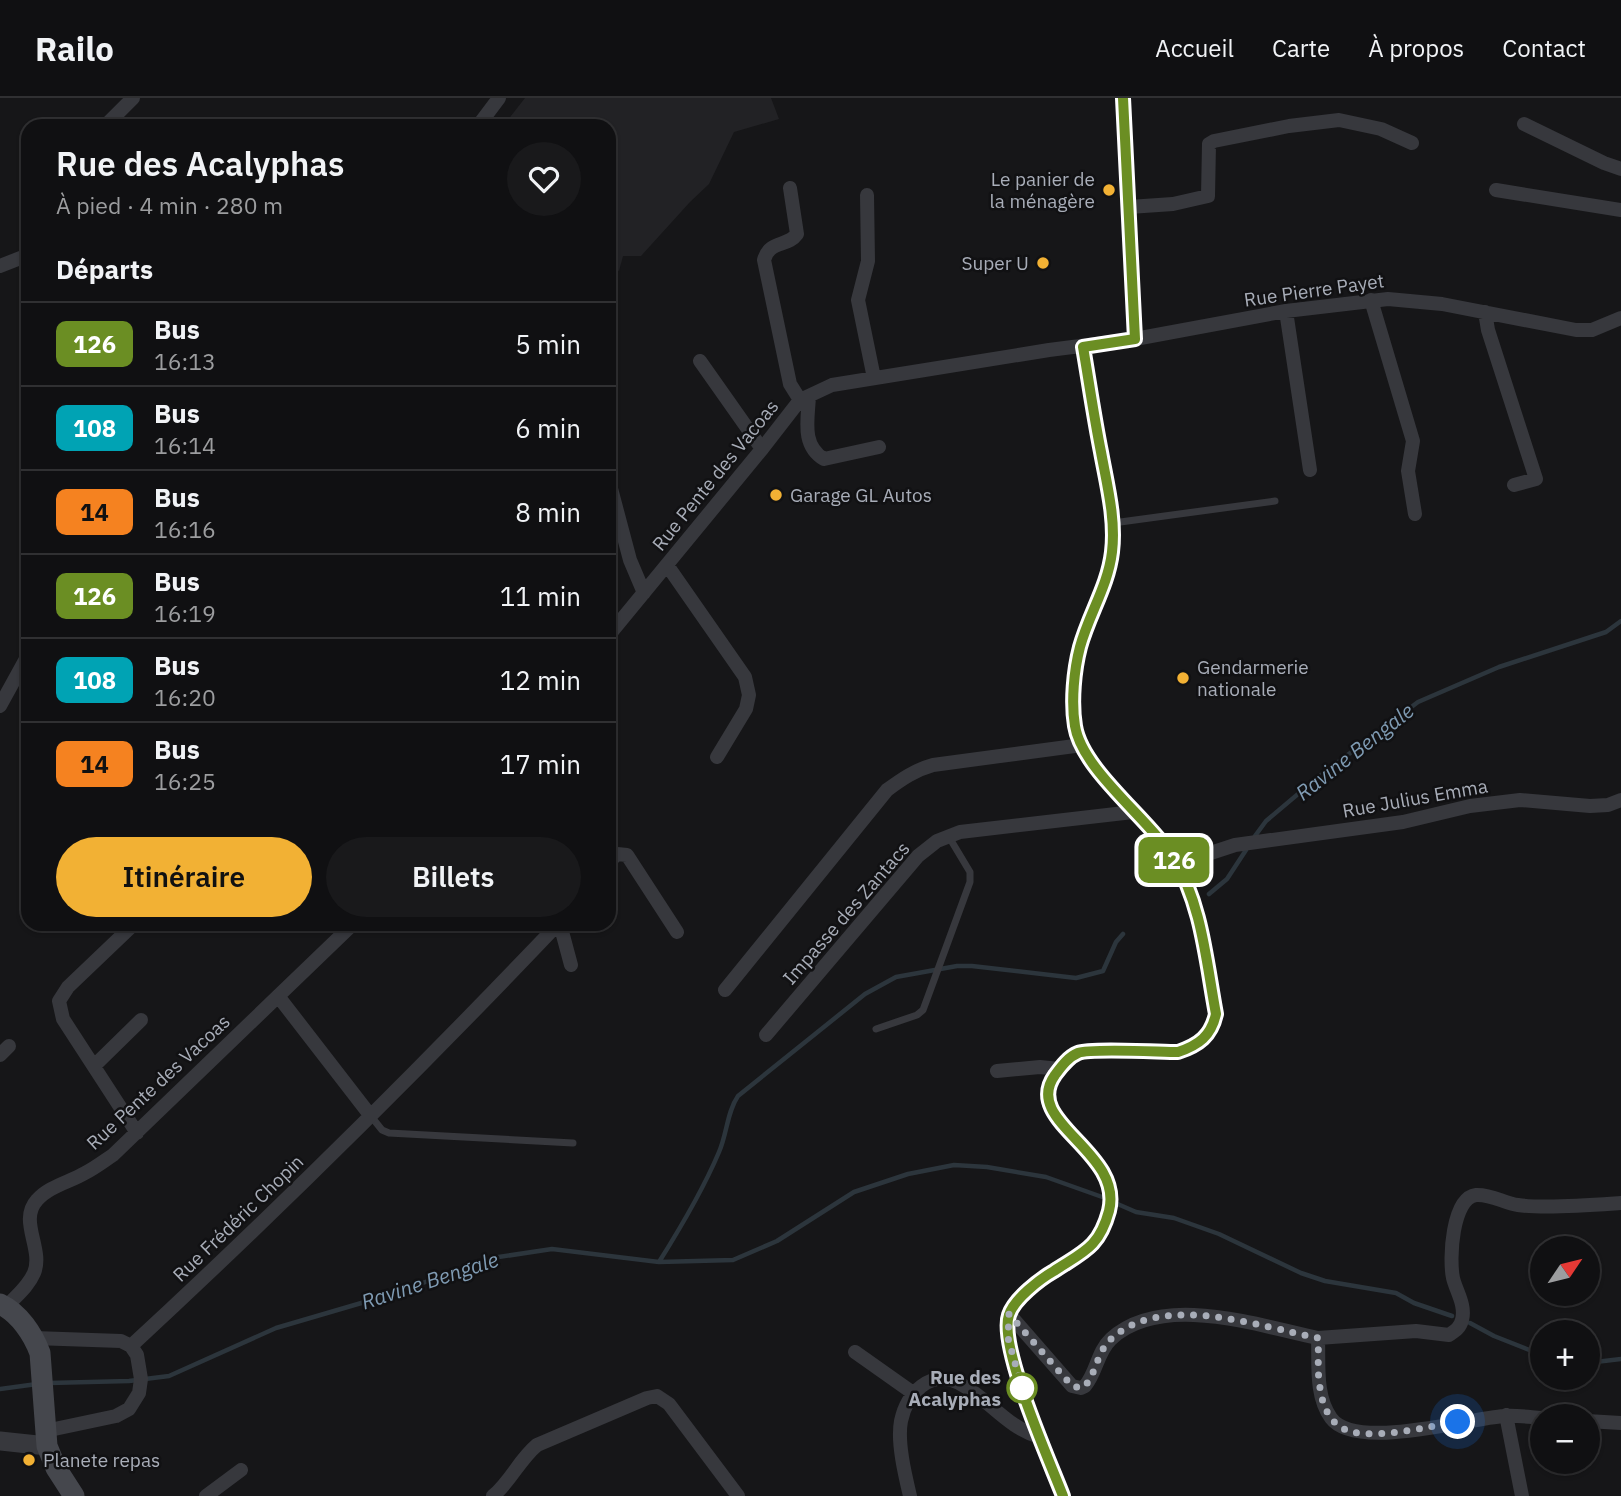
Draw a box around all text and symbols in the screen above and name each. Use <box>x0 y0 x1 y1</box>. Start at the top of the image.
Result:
text: Railo <box>35 27 114 70</box>
text: Accueil <box>1155 32 1234 64</box>
text: Carte <box>1272 32 1330 64</box>
text: À propos <box>1368 32 1464 64</box>
text: Contact <box>1502 32 1586 64</box>
text: Rue des Acalyphas <box>56 142 344 185</box>
button: heart <box>507 142 581 216</box>
place label: Le panier de la ménagère <box>990 167 1095 213</box>
marker: Le panier de la ménagère <box>1101 182 1117 198</box>
text: À pied · 4 min · 280 m <box>56 190 283 220</box>
place label: Super U <box>961 251 1029 275</box>
text: Départs <box>56 252 153 286</box>
marker: Super U <box>1035 255 1051 271</box>
street label: Rue Pierre Payet <box>1242 268 1386 312</box>
text: Bus <box>154 312 200 346</box>
text: 5 min <box>515 327 581 361</box>
text: 126 <box>73 328 116 360</box>
text: 16:13 <box>154 346 216 376</box>
street label: Rue Pente des Vacoas <box>647 395 783 555</box>
text: Bus <box>154 396 200 430</box>
text: 6 min <box>515 411 581 445</box>
text: 108 <box>73 412 116 444</box>
text: 16:14 <box>154 430 216 460</box>
text: Bus <box>154 480 200 514</box>
place label: Garage GL Autos <box>790 483 932 507</box>
marker: Garage GL Autos <box>768 487 784 503</box>
text: 8 min <box>515 495 581 529</box>
text: 14 <box>80 496 109 528</box>
text: 16:16 <box>154 514 216 544</box>
text: Bus <box>154 564 200 598</box>
text: 11 min <box>500 579 581 613</box>
text: 126 <box>73 580 116 612</box>
text: 16:19 <box>154 598 216 628</box>
text: Bus <box>154 648 200 682</box>
place label: Gendarmerie nationale <box>1197 655 1309 701</box>
text: 12 min <box>500 663 581 697</box>
text: 108 <box>73 664 116 696</box>
marker: Gendarmerie nationale <box>1175 670 1191 686</box>
text: 16:20 <box>154 682 216 712</box>
water label: Ravine Bengale <box>1290 696 1419 806</box>
text: Bus <box>154 732 200 766</box>
text: 17 min <box>500 747 581 781</box>
text: 14 <box>80 748 109 780</box>
text: 16:25 <box>154 766 216 796</box>
street label: Rue Julius Emma <box>1340 773 1490 823</box>
button: Itinéraire <box>56 837 312 917</box>
button: Billets <box>326 837 581 917</box>
street label: Impasse des Zantacs <box>777 837 915 989</box>
line badge: 126 <box>1134 837 1214 883</box>
text: 126 <box>1152 844 1196 876</box>
street label: Rue Pente des Vacoas <box>81 1009 235 1155</box>
street label: Rue Frédéric Chopin <box>168 1149 308 1287</box>
north arrow <box>1530 1236 1600 1306</box>
map controls <box>1530 1236 1600 1474</box>
water label: Ravine Bengale <box>358 1245 502 1315</box>
button: + <box>1530 1320 1600 1390</box>
place label: Rue des Acalyphas <box>908 1365 1001 1411</box>
marker: Rue des Acalyphas <box>1007 1373 1037 1403</box>
your location <box>1440 1404 1475 1439</box>
button: − <box>1530 1404 1600 1474</box>
place label: Planete repas <box>43 1448 160 1472</box>
marker: Planete repas <box>21 1452 37 1468</box>

